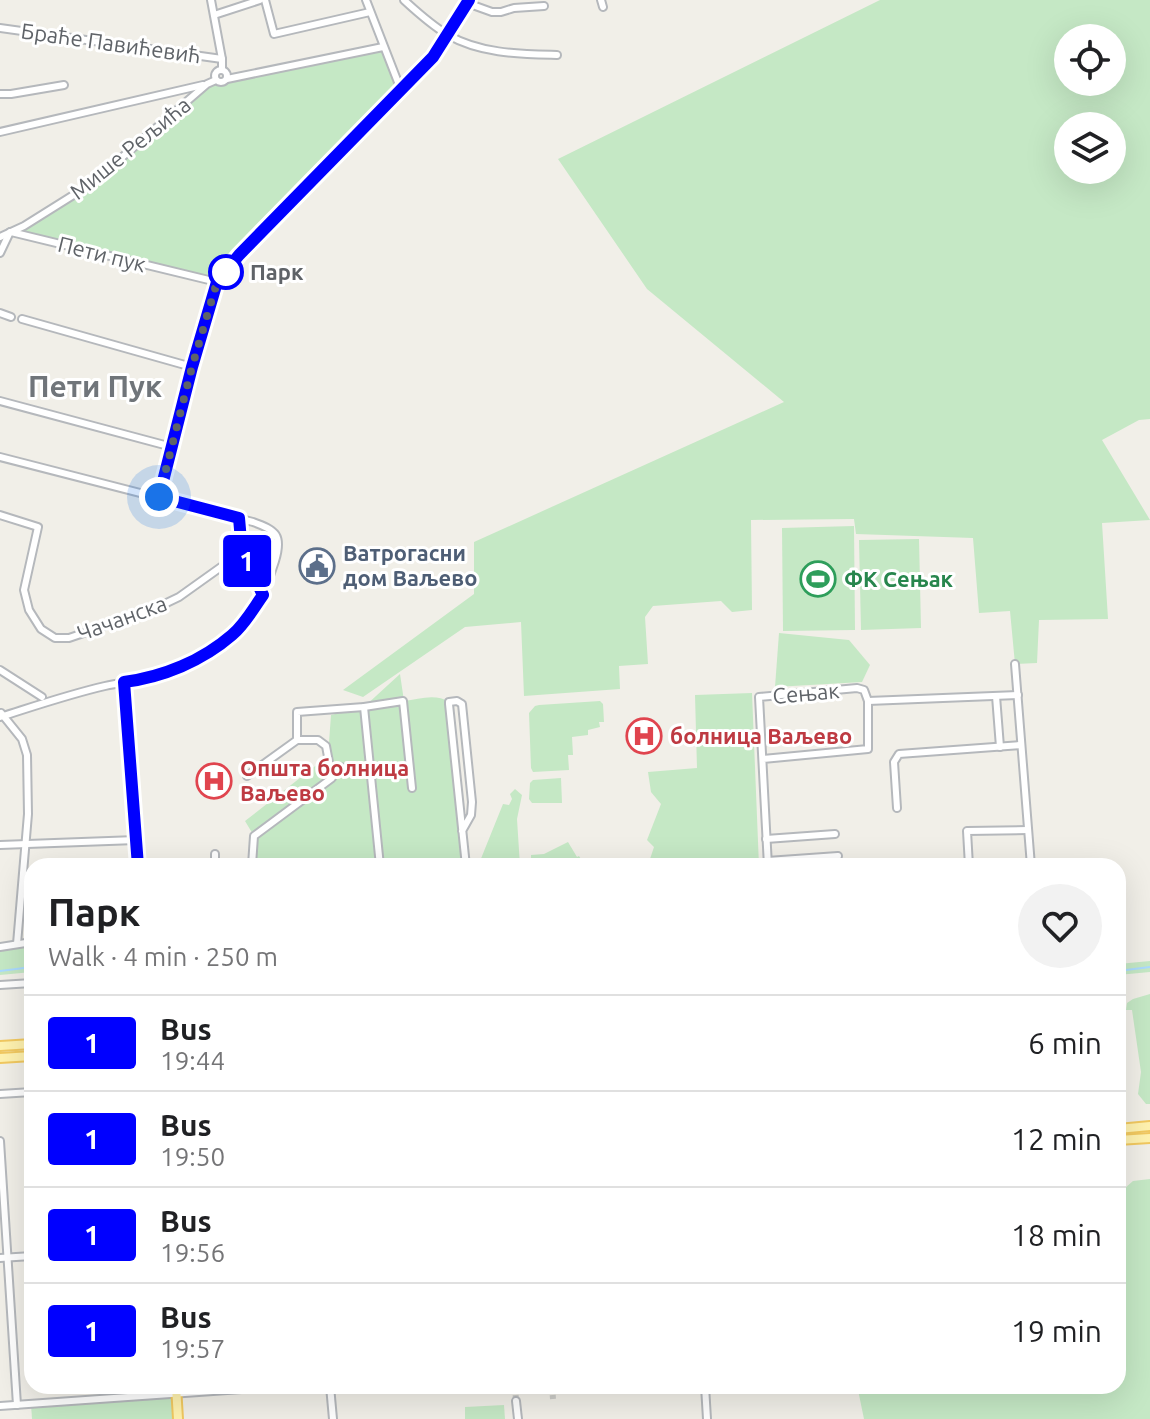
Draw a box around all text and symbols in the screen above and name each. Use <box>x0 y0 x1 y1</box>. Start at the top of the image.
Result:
street label: Браће Павићевић <box>19 17 203 68</box>
map controls <box>1054 24 1126 184</box>
button: locate <box>1054 24 1126 96</box>
street label: Мише Рељића <box>64 91 195 204</box>
button: layers <box>1054 112 1126 184</box>
street label: Пети пук <box>56 231 149 276</box>
marker: Парк <box>209 255 243 289</box>
place label: Парк <box>250 259 304 284</box>
district label: Пети Пук <box>28 369 162 403</box>
your location <box>139 477 179 517</box>
line badge: 1 <box>221 535 273 587</box>
place label: Ватрогасни дом Ваљево <box>343 540 477 590</box>
text: 1 <box>239 545 255 576</box>
public building icon: Ватрогасни дом Ваљево <box>298 547 336 585</box>
sports icon: ФК Сењак <box>799 560 837 598</box>
place label: ФК Сењак <box>844 566 954 591</box>
street label: Чачанска <box>74 590 170 645</box>
street label: Сењак <box>771 677 840 708</box>
hospital icon: болница Ваљево <box>625 717 663 755</box>
place label: болница Ваљево <box>670 723 852 748</box>
place label: Општа болница Ваљево <box>240 755 409 805</box>
hospital icon: Општа болница Ваљево <box>195 762 233 800</box>
button: heart <box>1018 884 1102 968</box>
text: Парк <box>48 891 140 933</box>
text: Walk · 4 min · 250 m <box>48 942 278 971</box>
text: Bus <box>160 1012 212 1046</box>
text: 6 min <box>1028 1026 1102 1060</box>
text: 1 <box>84 1027 100 1058</box>
text: 19:44 <box>160 1046 225 1075</box>
text: Bus <box>160 1108 212 1142</box>
text: 12 min <box>1011 1122 1102 1156</box>
text: 1 <box>84 1123 100 1154</box>
text: 19:50 <box>160 1142 225 1171</box>
text: Bus <box>160 1204 212 1238</box>
text: 18 min <box>1011 1218 1102 1252</box>
text: 1 <box>84 1219 100 1250</box>
text: 19:56 <box>160 1238 225 1267</box>
text: Bus <box>160 1300 212 1334</box>
text: 19 min <box>1011 1314 1102 1348</box>
text: 1 <box>84 1315 100 1346</box>
text: 19:57 <box>160 1334 225 1363</box>

